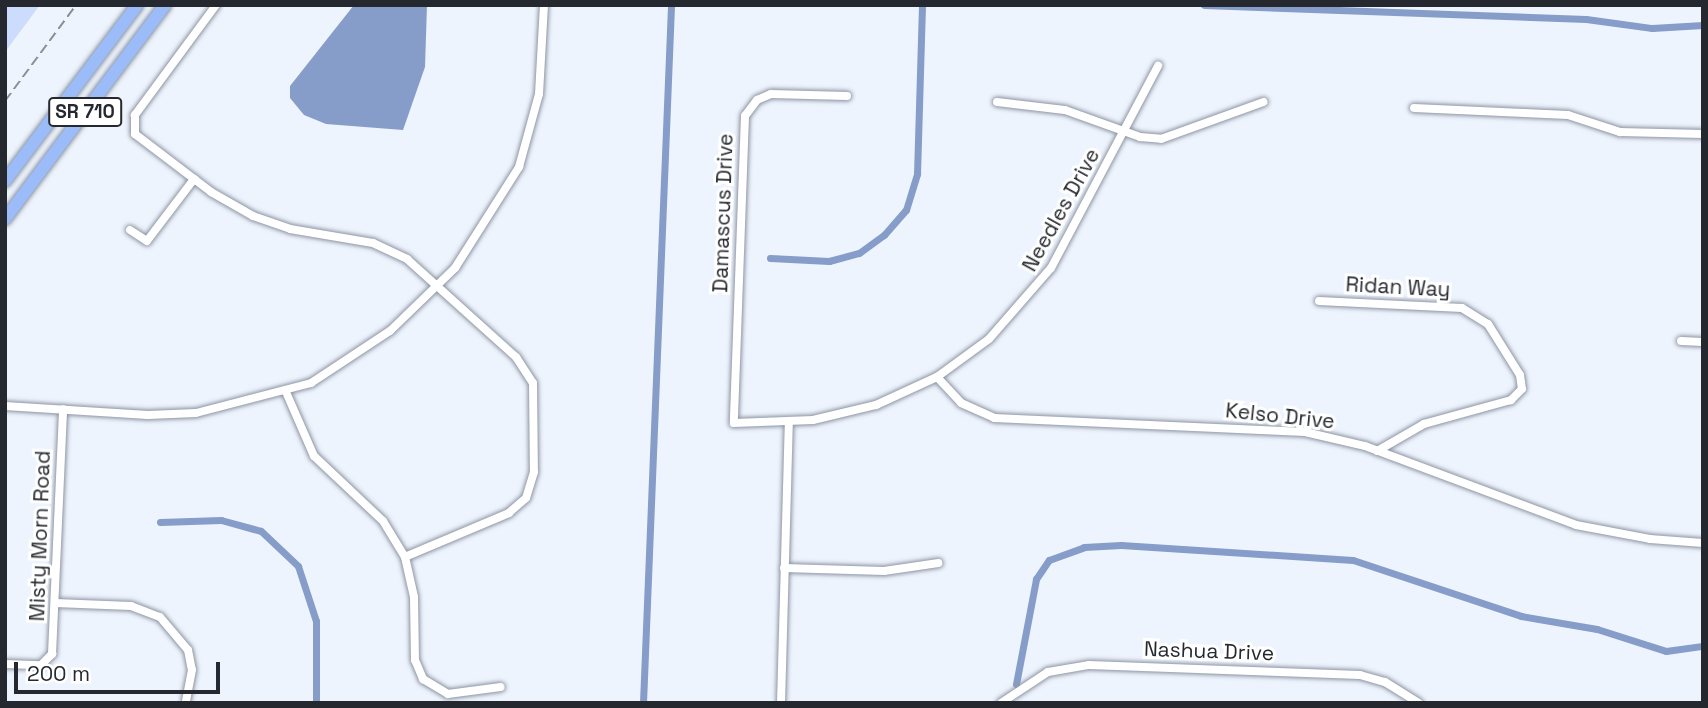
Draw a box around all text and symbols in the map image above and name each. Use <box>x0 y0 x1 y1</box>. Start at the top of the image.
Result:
road number: SR 710 <box>46 96 124 128</box>
street label: Damascus Drive <box>708 133 738 293</box>
street label: Needles Drive <box>1017 144 1105 276</box>
street label: Ridan Way <box>1345 272 1451 302</box>
street label: Kelso Drive <box>1224 398 1336 434</box>
street label: Misty Morn Road <box>24 450 56 622</box>
street label: Nashua Drive <box>1143 636 1275 666</box>
scale bar <box>18 648 224 692</box>
text: 200 m <box>27 660 90 687</box>

